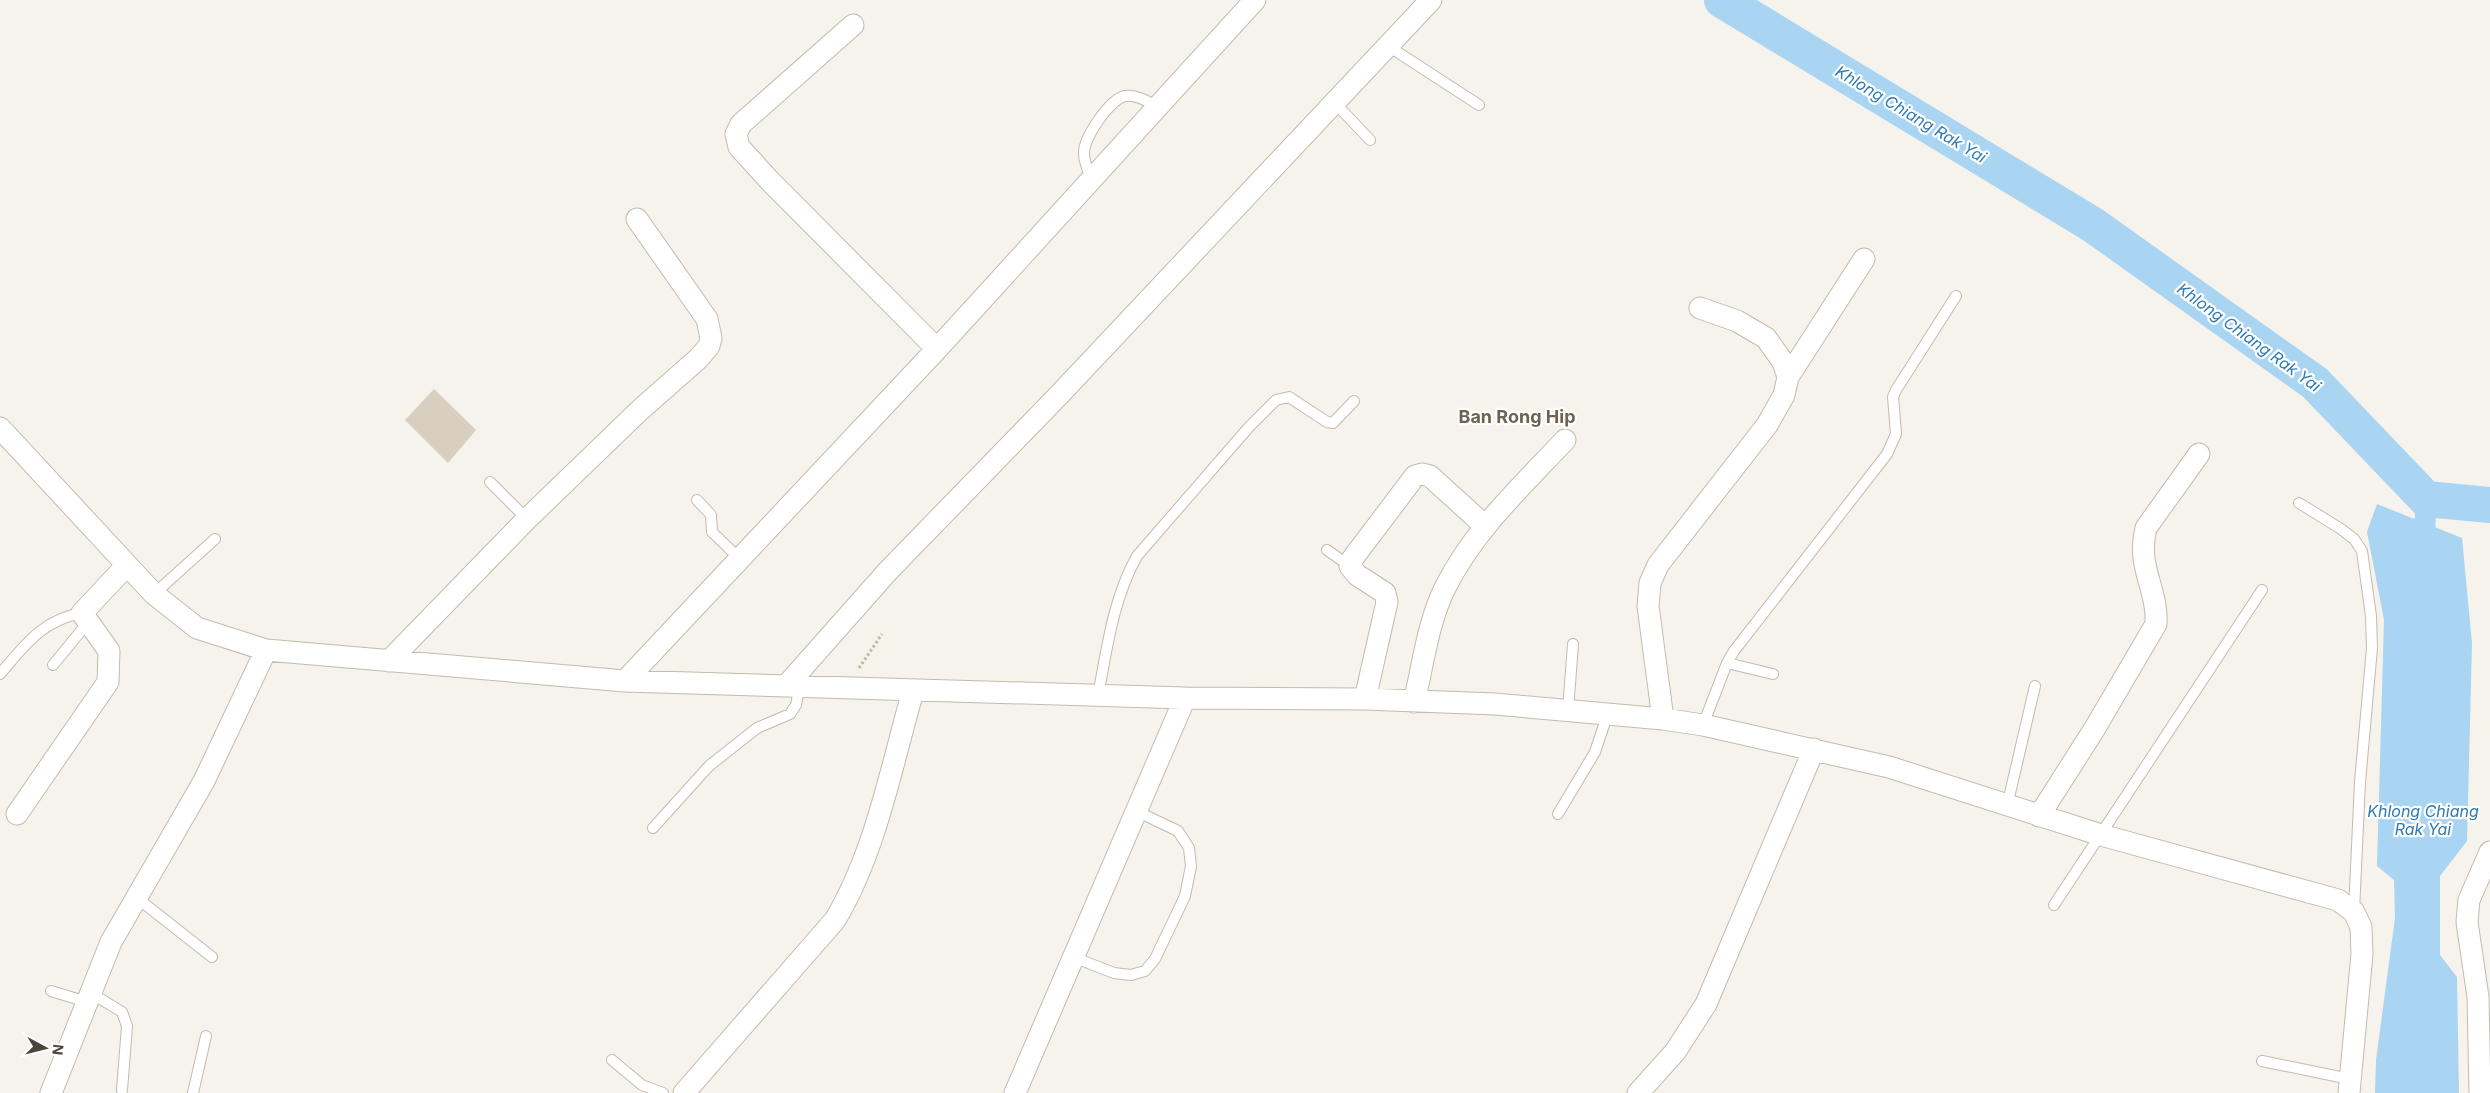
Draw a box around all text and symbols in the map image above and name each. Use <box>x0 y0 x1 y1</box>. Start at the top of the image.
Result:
water label: Khlong Chiang Rak Yai <box>1832 61 1991 168</box>
water label: Khlong Chiang Rak Yai <box>2173 278 2326 396</box>
district label: Ban Rong Hip <box>1459 406 1575 427</box>
water label: Khlong Chiang Rak Yai <box>2367 801 2479 839</box>
north arrow <box>20 1023 70 1073</box>
text: N <box>49 1043 67 1056</box>

